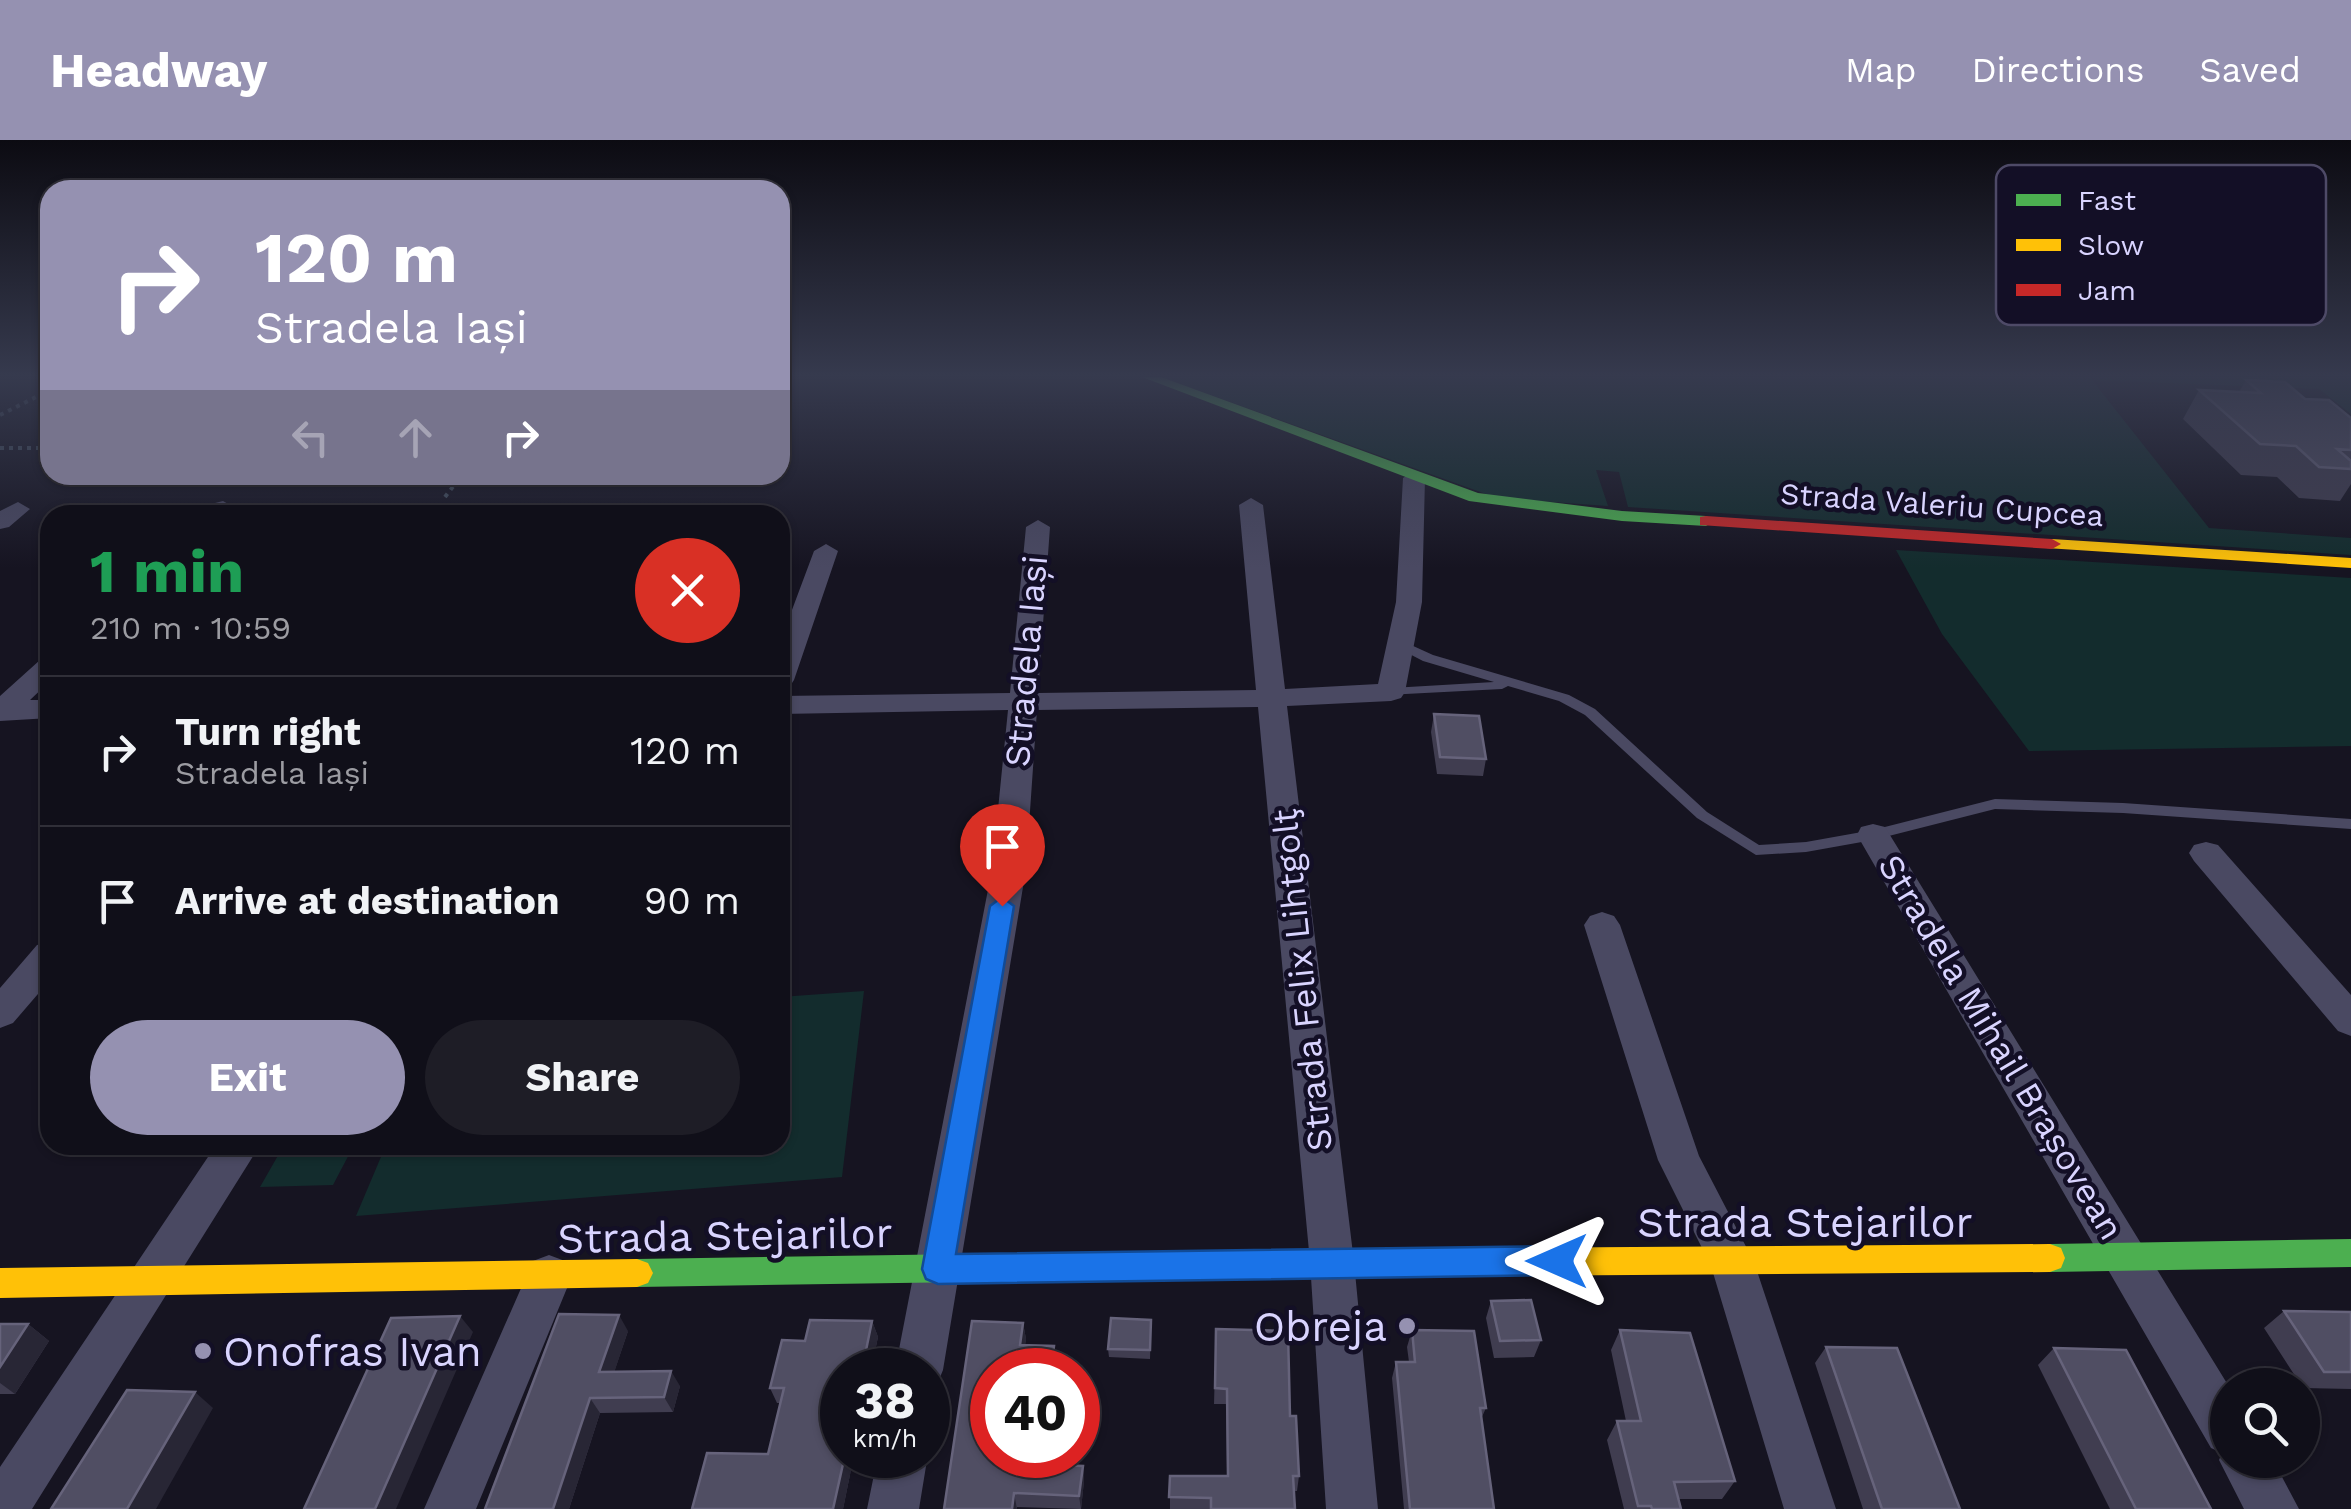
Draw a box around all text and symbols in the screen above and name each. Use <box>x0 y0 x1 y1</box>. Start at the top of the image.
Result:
text: Headway <box>50 42 267 99</box>
text: Map <box>1845 49 1916 91</box>
text: Directions <box>1971 49 2144 91</box>
text: Saved <box>2199 49 2301 91</box>
legend <box>1996 165 2326 325</box>
text: Fast <box>2078 184 2136 217</box>
text: 120 m <box>255 217 458 299</box>
icon: right <box>90 220 220 350</box>
text: Slow <box>2078 229 2144 262</box>
text: Jam <box>2078 274 2136 307</box>
text: Stradela Iași <box>255 301 528 354</box>
icon: left <box>283 410 338 465</box>
icon: ahead <box>388 410 443 465</box>
icon: right <box>493 410 548 465</box>
street label: Strada Valeriu Cupcea <box>1779 476 2105 533</box>
text: 1 min <box>90 536 244 607</box>
button: close <box>635 538 740 643</box>
street label: Stradela Iași <box>996 553 1056 769</box>
text: 210 m · 10:59 <box>90 609 291 647</box>
text: Turn right <box>175 710 361 754</box>
icon: right <box>90 724 145 779</box>
text: 120 m <box>630 729 740 773</box>
text: Stradela Iași <box>175 754 369 792</box>
pin <box>960 804 1045 907</box>
street label: Strada Felix Lihtgolţ <box>1263 807 1341 1153</box>
icon: arrive <box>975 819 1030 874</box>
street label: Stradela Mihail Brașovean <box>1869 847 2133 1247</box>
icon: arrive <box>90 874 145 929</box>
text: Arrive at destination <box>175 879 560 923</box>
text: 90 m <box>644 879 740 923</box>
button: Exit <box>90 1020 405 1135</box>
button: Share <box>425 1020 740 1135</box>
street label: Strada Stejarilor <box>1637 1198 1973 1247</box>
street label: Strada Stejarilor <box>557 1208 893 1263</box>
position arrow <box>1505 1209 1609 1313</box>
place label: Obreja <box>1254 1302 1387 1351</box>
marker: Obreja <box>1396 1315 1418 1337</box>
place label: Onofras Ivan <box>223 1327 482 1376</box>
marker: Onofras Ivan <box>192 1340 214 1362</box>
speed limit sign: 40 <box>970 1348 1100 1478</box>
map controls <box>2210 1368 2320 1478</box>
button: search <box>2210 1368 2320 1478</box>
text: 38 <box>855 1371 916 1430</box>
text: km/h <box>853 1424 917 1453</box>

